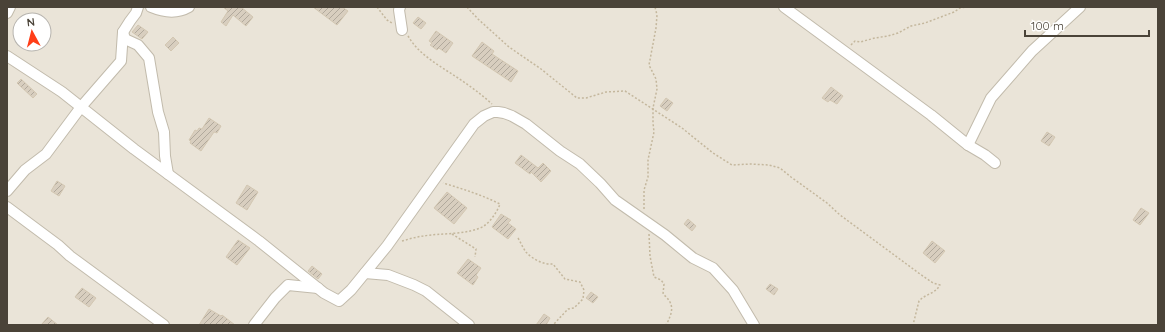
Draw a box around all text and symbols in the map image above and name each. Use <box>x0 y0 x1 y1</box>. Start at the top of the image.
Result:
north arrow <box>12 12 52 52</box>
scale bar <box>1025 12 1149 38</box>
text: N <box>26 15 36 30</box>
text: 100 m <box>1031 18 1064 33</box>

